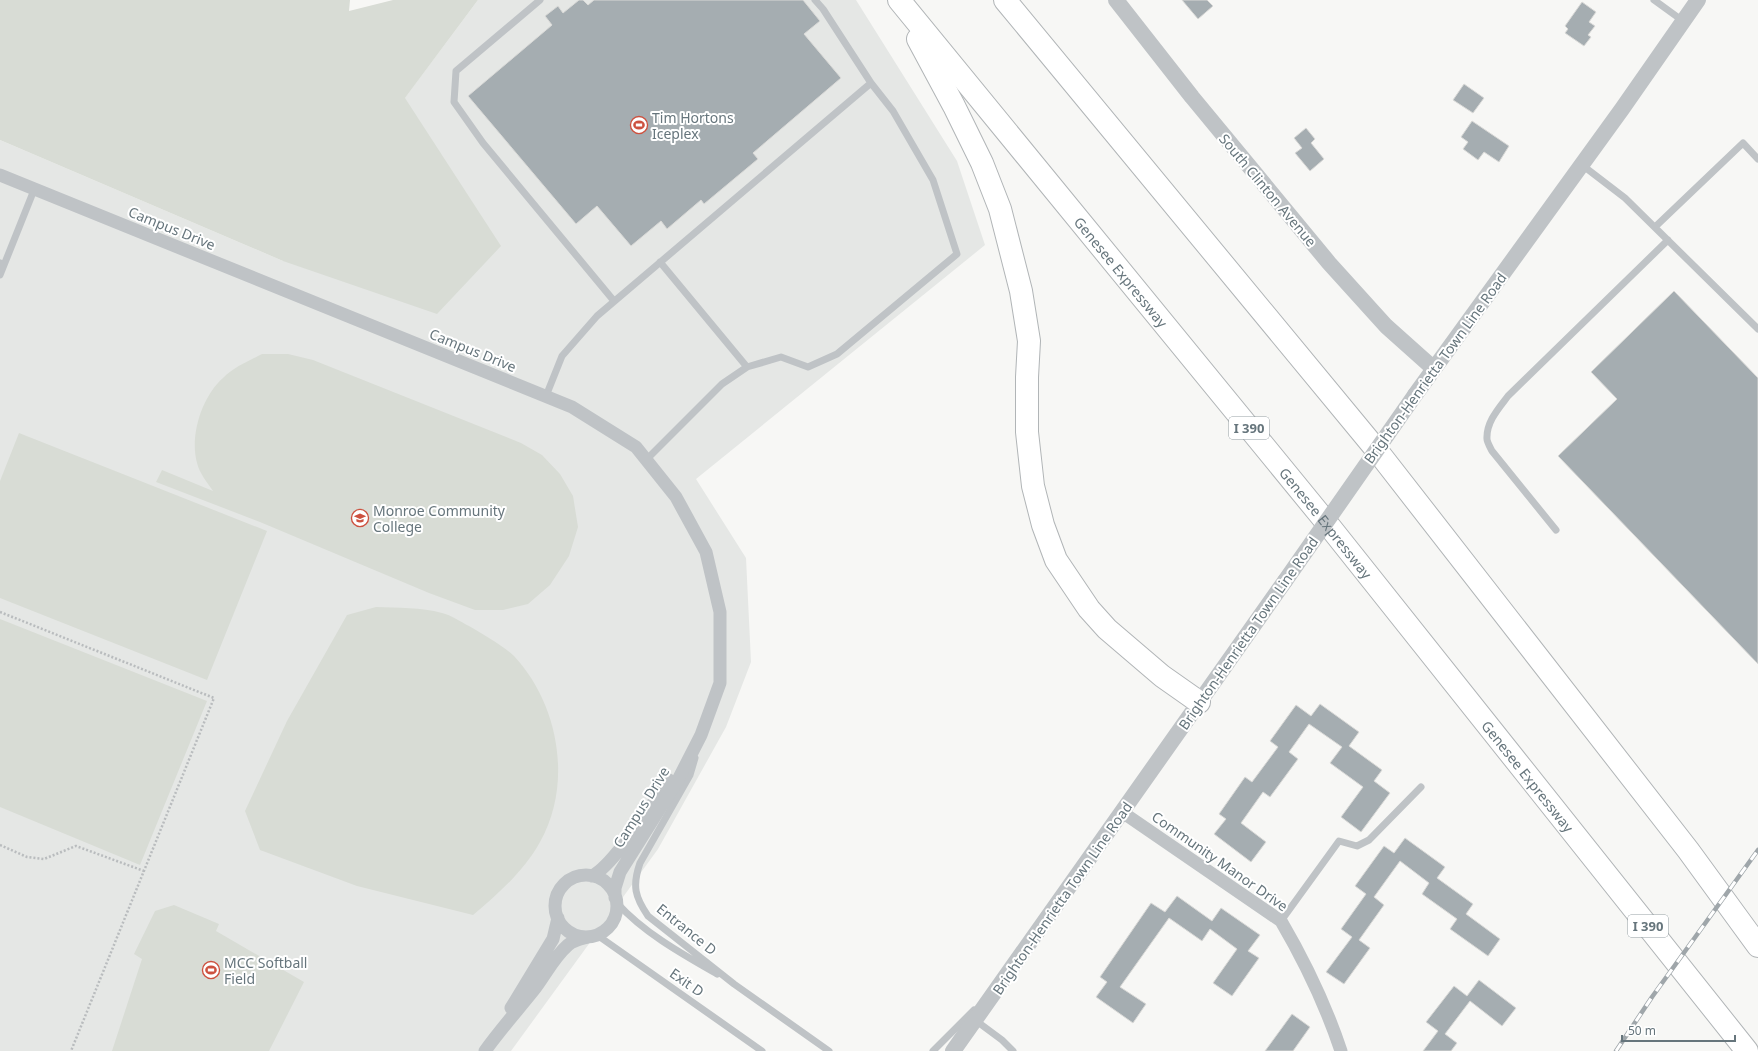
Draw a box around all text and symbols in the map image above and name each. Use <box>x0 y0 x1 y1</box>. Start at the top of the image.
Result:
place label: Tim Hortons Iceplex <box>652 108 734 143</box>
sports icon: Tim Hortons Iceplex <box>629 115 649 135</box>
street label: South Clinton Avenue <box>1215 130 1321 251</box>
street label: Campus Drive <box>126 202 218 254</box>
street label: Genesee Expressway <box>1070 212 1173 332</box>
street label: Brighton-Henrietta Town Line Road <box>1359 269 1511 467</box>
street label: Campus Drive <box>427 324 519 376</box>
road number: I 390 <box>1229 417 1269 439</box>
street label: Genesee Expressway <box>1276 463 1377 583</box>
place label: Monroe Community College <box>373 501 506 536</box>
school or university icon: Monroe Community College <box>350 508 370 528</box>
street label: Brighton-Henrietta Town Line Road <box>1174 533 1322 733</box>
street label: Genesee Expressway <box>1478 716 1579 836</box>
street label: Campus Drive <box>609 763 673 851</box>
street label: Brighton-Henrietta Town Line Road <box>988 798 1136 998</box>
street label: Community Manor Drive <box>1148 807 1292 915</box>
street label: Entrance D <box>653 899 721 959</box>
road number: I 390 <box>1628 915 1668 937</box>
place label: MCC Softball Field <box>224 953 307 988</box>
sports icon: MCC Softball Field <box>201 960 221 980</box>
street label: Exit D <box>666 963 708 1001</box>
scale bar <box>1622 1017 1735 1043</box>
text: 50 m <box>1628 1022 1656 1039</box>

